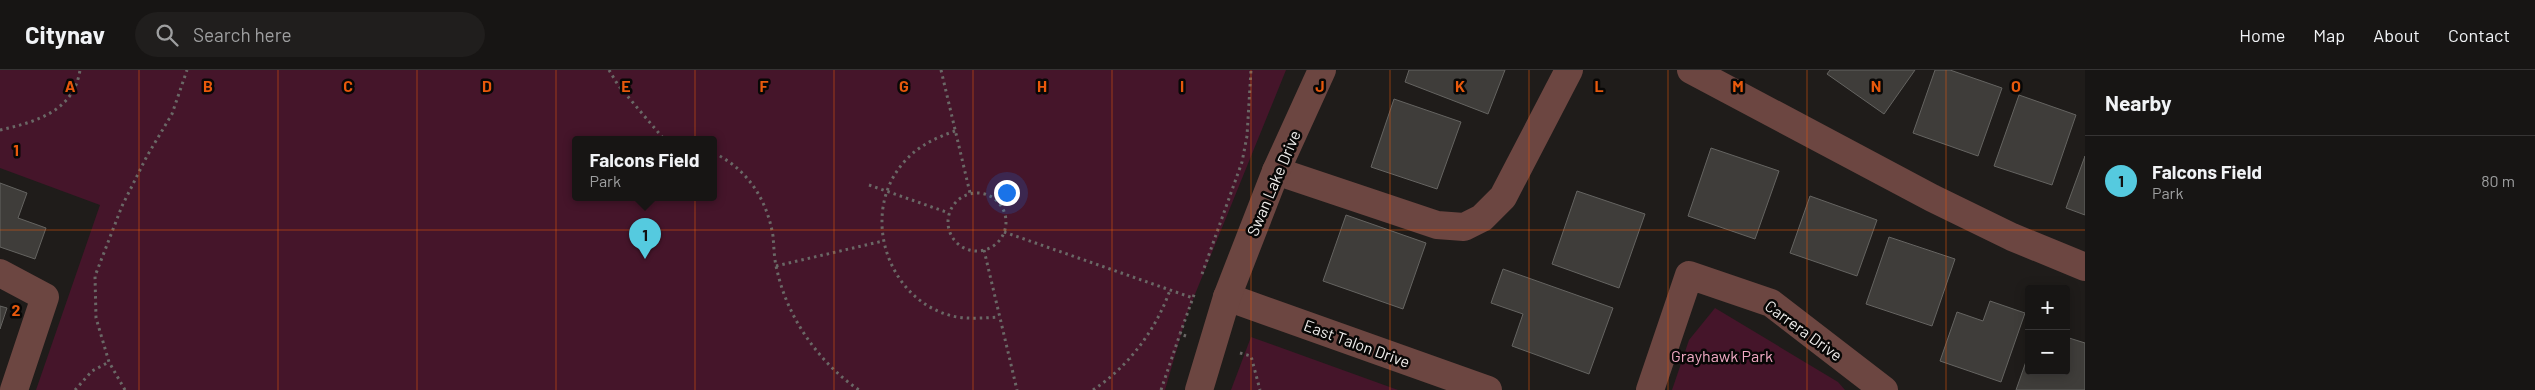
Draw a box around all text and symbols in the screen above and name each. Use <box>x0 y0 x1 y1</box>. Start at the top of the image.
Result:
search box <box>135 12 485 57</box>
text: Citynav <box>25 20 105 49</box>
icon: search <box>153 21 181 49</box>
text: Search here <box>193 23 292 46</box>
text: Home <box>2239 24 2285 46</box>
text: Map <box>2313 24 2345 46</box>
text: About <box>2373 24 2420 46</box>
text: Contact <box>2448 24 2510 46</box>
text: A <box>65 76 76 95</box>
text: B <box>203 76 213 95</box>
text: C <box>343 76 353 95</box>
text: D <box>482 76 492 95</box>
text: E <box>621 76 631 95</box>
text: F <box>760 76 769 95</box>
text: G <box>899 76 909 95</box>
text: H <box>1037 76 1047 95</box>
text: I <box>1180 76 1184 95</box>
text: J <box>1315 76 1325 95</box>
text: K <box>1455 76 1465 95</box>
text: L <box>1594 76 1604 95</box>
text: M <box>1732 76 1744 95</box>
text: N <box>1871 76 1881 95</box>
text: O <box>2011 76 2021 95</box>
text: Nearby <box>2105 90 2171 115</box>
street label: Swan Lake Drive <box>1242 127 1304 239</box>
popup <box>572 136 717 201</box>
text: 1 <box>13 140 19 159</box>
text: Falcons Field <box>589 148 700 171</box>
text: Falcons Field <box>2152 160 2262 183</box>
text: Park <box>589 171 621 190</box>
text: 1 <box>2118 171 2124 190</box>
text: 80 m <box>2481 171 2515 190</box>
your location <box>994 180 1020 206</box>
text: Park <box>2152 183 2183 202</box>
pin: 1 <box>629 218 661 259</box>
map controls <box>2025 285 2070 375</box>
button: + <box>2025 285 2070 330</box>
street label: Carrera Drive <box>1762 296 1846 364</box>
text: 2 <box>12 300 21 319</box>
street label: East Talon Drive <box>1301 315 1413 371</box>
button: − <box>2025 330 2070 375</box>
park label: Grayhawk Park <box>1671 346 1773 365</box>

